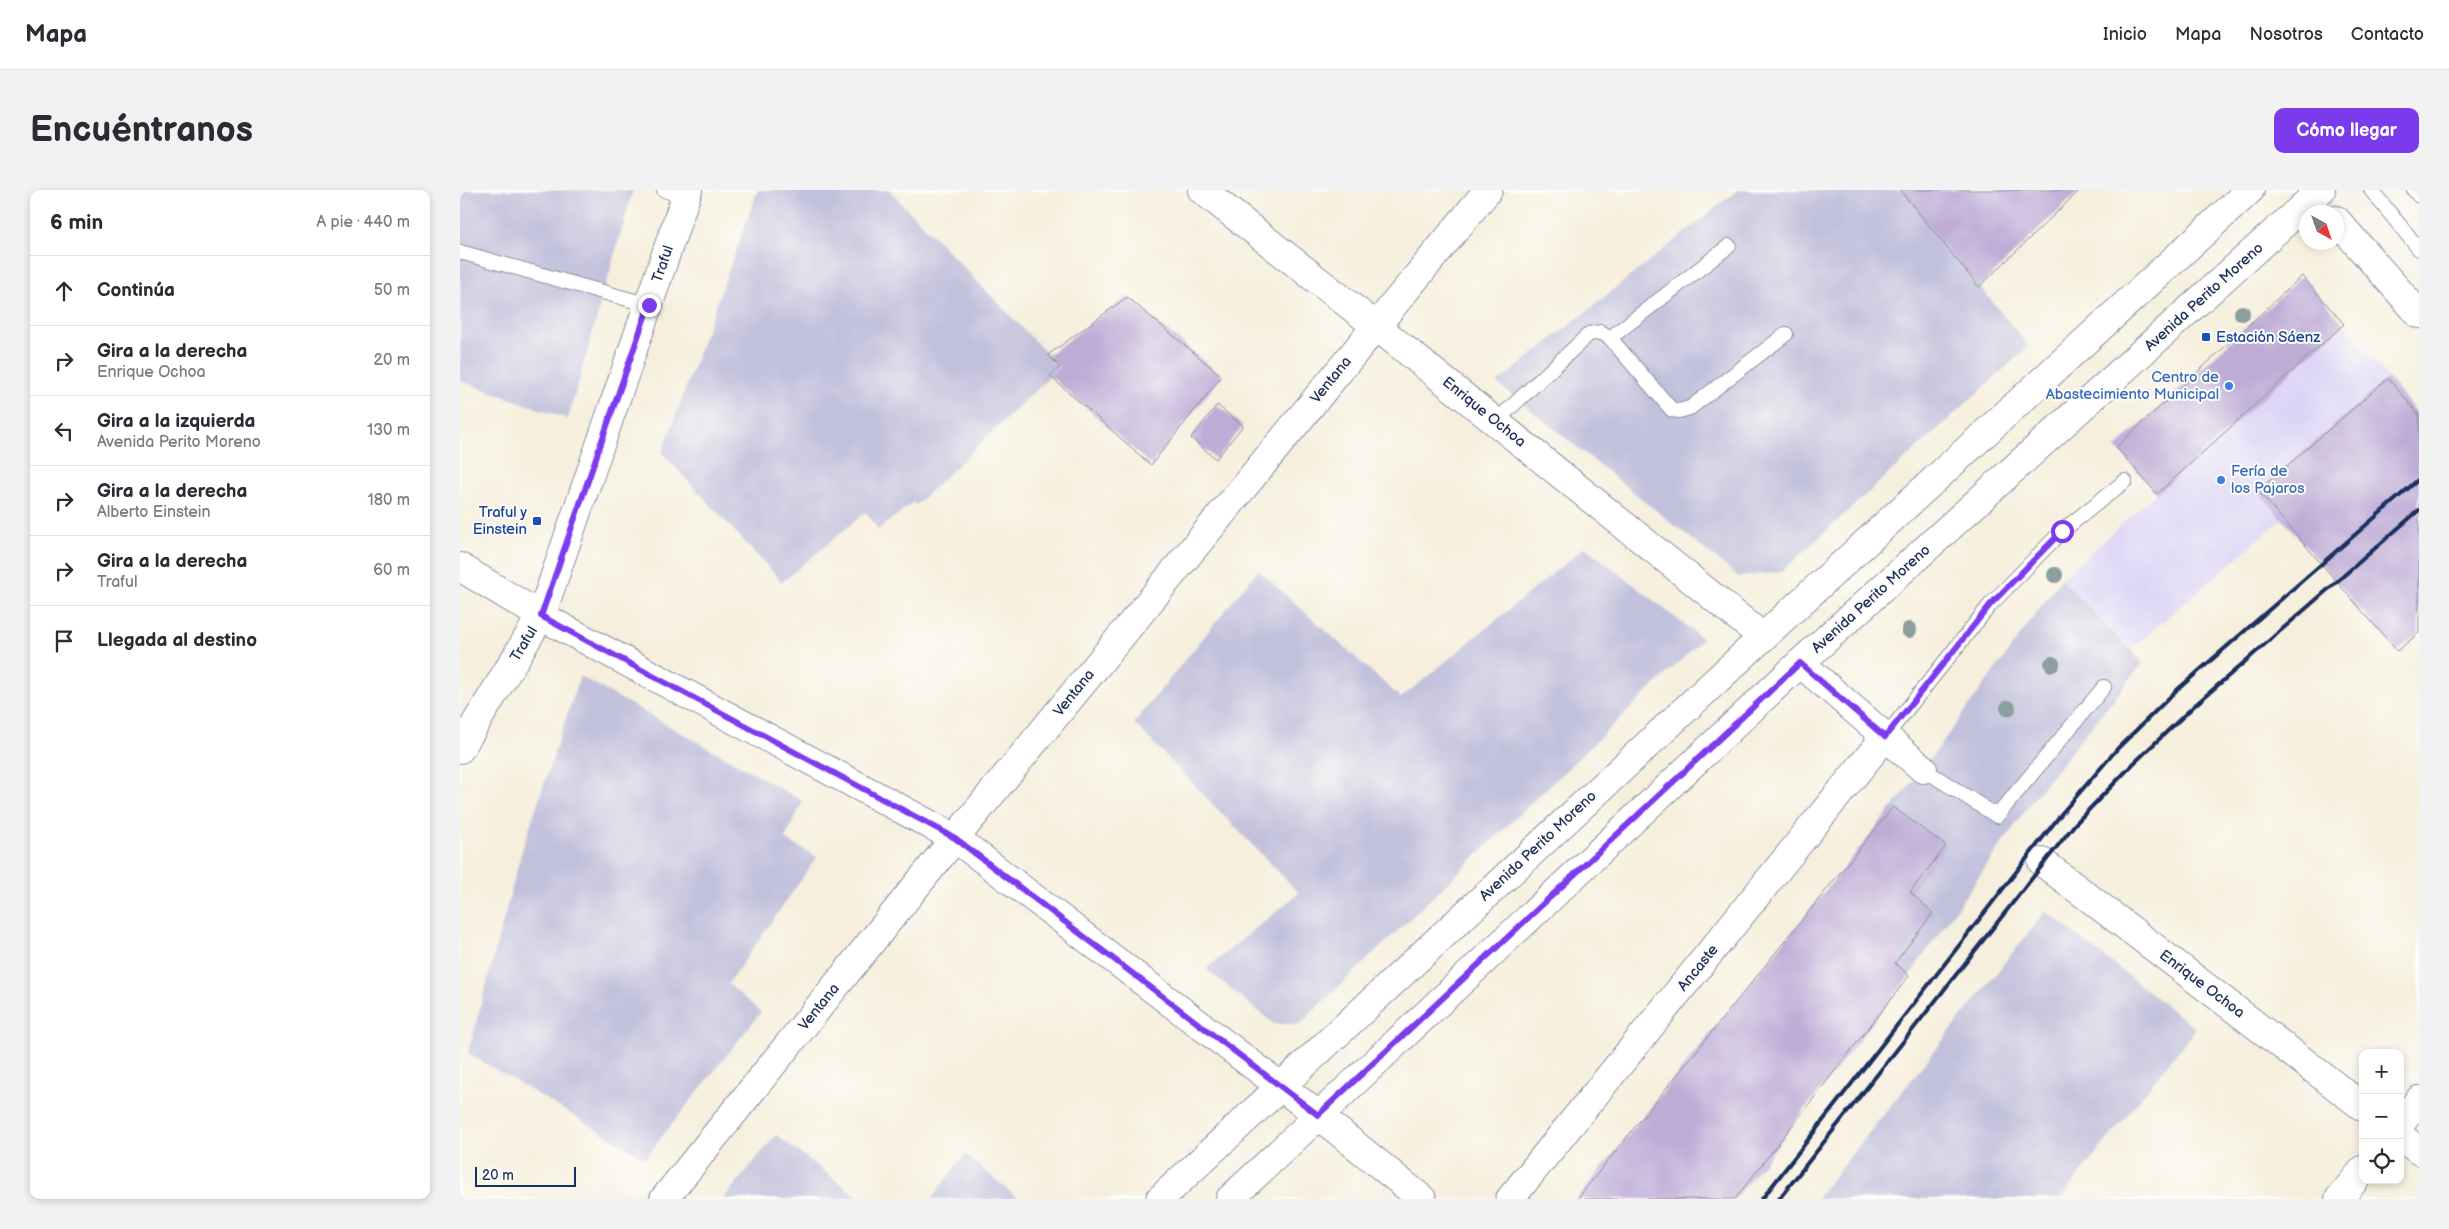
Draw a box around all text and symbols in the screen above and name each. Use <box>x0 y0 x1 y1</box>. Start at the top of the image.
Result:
text: Mapa <box>25 20 87 49</box>
text: Inicio <box>2103 24 2147 45</box>
text: Mapa <box>2175 24 2221 45</box>
text: Nosotros <box>2249 24 2323 45</box>
text: Contacto <box>2351 24 2424 45</box>
button: Cómo llegar <box>2274 108 2419 153</box>
text: Encuéntranos <box>30 109 253 152</box>
north arrow <box>2299 205 2344 250</box>
text: 6 min <box>50 210 103 235</box>
text: A pie · 440 m <box>316 213 410 232</box>
street label: Avenida Perito Moreno <box>2141 239 2267 355</box>
street label: Traful <box>648 243 678 285</box>
icon: ahead <box>50 277 78 305</box>
text: Continúa <box>97 279 175 302</box>
text: 50 m <box>374 281 410 300</box>
route end <box>638 294 661 317</box>
place label: Estación Sáenz <box>2216 328 2321 347</box>
marker: Estación Sáenz <box>2200 331 2212 343</box>
text: Gira a la derecha <box>97 340 247 363</box>
icon: right <box>50 347 78 375</box>
text: 20 m <box>374 351 410 370</box>
street label: Ventana <box>1306 353 1356 407</box>
text: Enrique Ochoa <box>97 363 206 382</box>
place label: Centro de Abastecimiento Municipal <box>2046 368 2219 404</box>
street label: Enrique Ochoa <box>1438 373 1530 451</box>
marker: Centro de Abastecimiento Municipal <box>2223 380 2235 392</box>
text: Gira a la izquierda <box>97 410 255 433</box>
icon: left <box>50 417 78 445</box>
text: 130 m <box>367 421 410 440</box>
text: Avenida Perito Moreno <box>97 433 261 452</box>
place label: Fería de los Pajaros <box>2231 462 2305 498</box>
marker: Fería de los Pajaros <box>2215 474 2227 486</box>
text: Gira a la derecha <box>97 480 247 503</box>
icon: right <box>50 487 78 515</box>
text: 180 m <box>368 491 410 510</box>
text: Alberto Einstein <box>97 503 211 522</box>
place label: Traful y Einstein <box>473 503 527 539</box>
marker: Traful y Einstein <box>531 515 543 527</box>
route start <box>2051 520 2074 543</box>
street label: Avenida Perito Moreno <box>1808 541 1934 657</box>
text: Gira a la derecha <box>97 550 247 573</box>
icon: right <box>50 557 78 585</box>
text: 60 m <box>373 561 410 580</box>
text: Traful <box>97 573 137 592</box>
street label: Traful <box>506 623 542 665</box>
icon: arrive <box>50 627 78 655</box>
text: Llegada al destino <box>97 629 257 652</box>
street label: Ventana <box>1049 666 1099 720</box>
street label: Avenida Perito Moreno <box>1475 787 1601 905</box>
street label: Ancaste <box>1673 941 1723 995</box>
street label: Enrique Ochoa <box>2156 946 2248 1022</box>
street label: Ventana <box>794 980 844 1034</box>
map controls <box>2359 1049 2404 1184</box>
button: + <box>2359 1049 2404 1094</box>
button: − <box>2359 1094 2404 1139</box>
button: locate <box>2359 1139 2404 1184</box>
scale bar <box>475 1164 576 1187</box>
text: 20 m <box>482 1167 514 1184</box>

